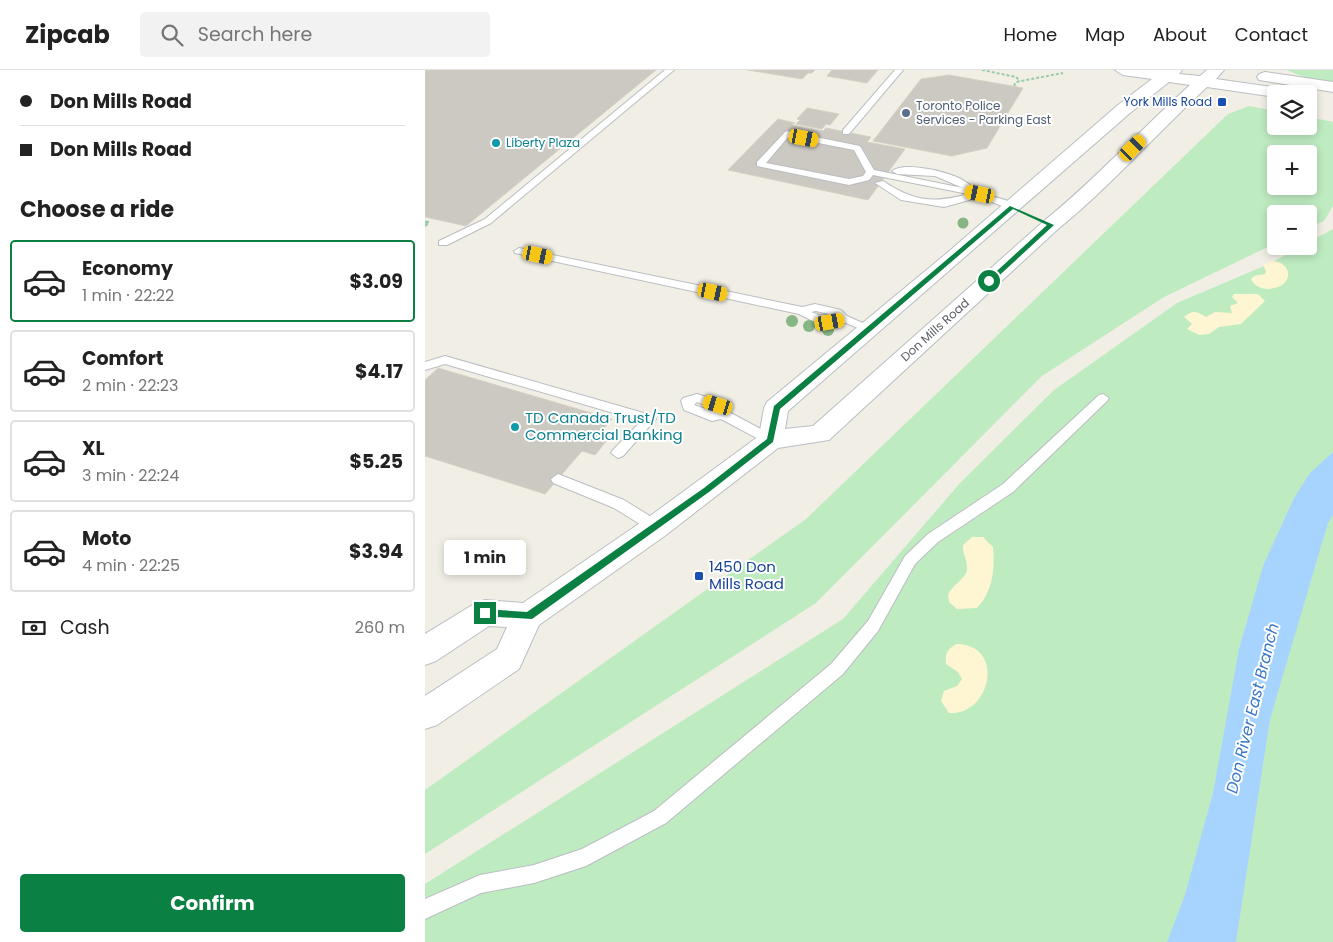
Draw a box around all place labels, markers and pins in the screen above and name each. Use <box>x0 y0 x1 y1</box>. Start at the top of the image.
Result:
place label: York Mills Road <box>1124 93 1212 110</box>
marker: York Mills Road <box>1216 96 1228 108</box>
place label: Toronto Police Services - Parking East <box>916 97 1051 128</box>
marker: Toronto Police Services - Parking East <box>900 107 912 119</box>
place label: Liberty Plaza <box>506 134 580 151</box>
marker: Liberty Plaza <box>490 137 502 149</box>
place label: TD Canada Trust/TD Commercial Banking <box>525 407 683 445</box>
marker: TD Canada Trust/TD Commercial Banking <box>509 421 521 433</box>
place label: 1450 Don Mills Road <box>709 556 784 594</box>
marker: 1450 Don Mills Road <box>693 570 705 582</box>

